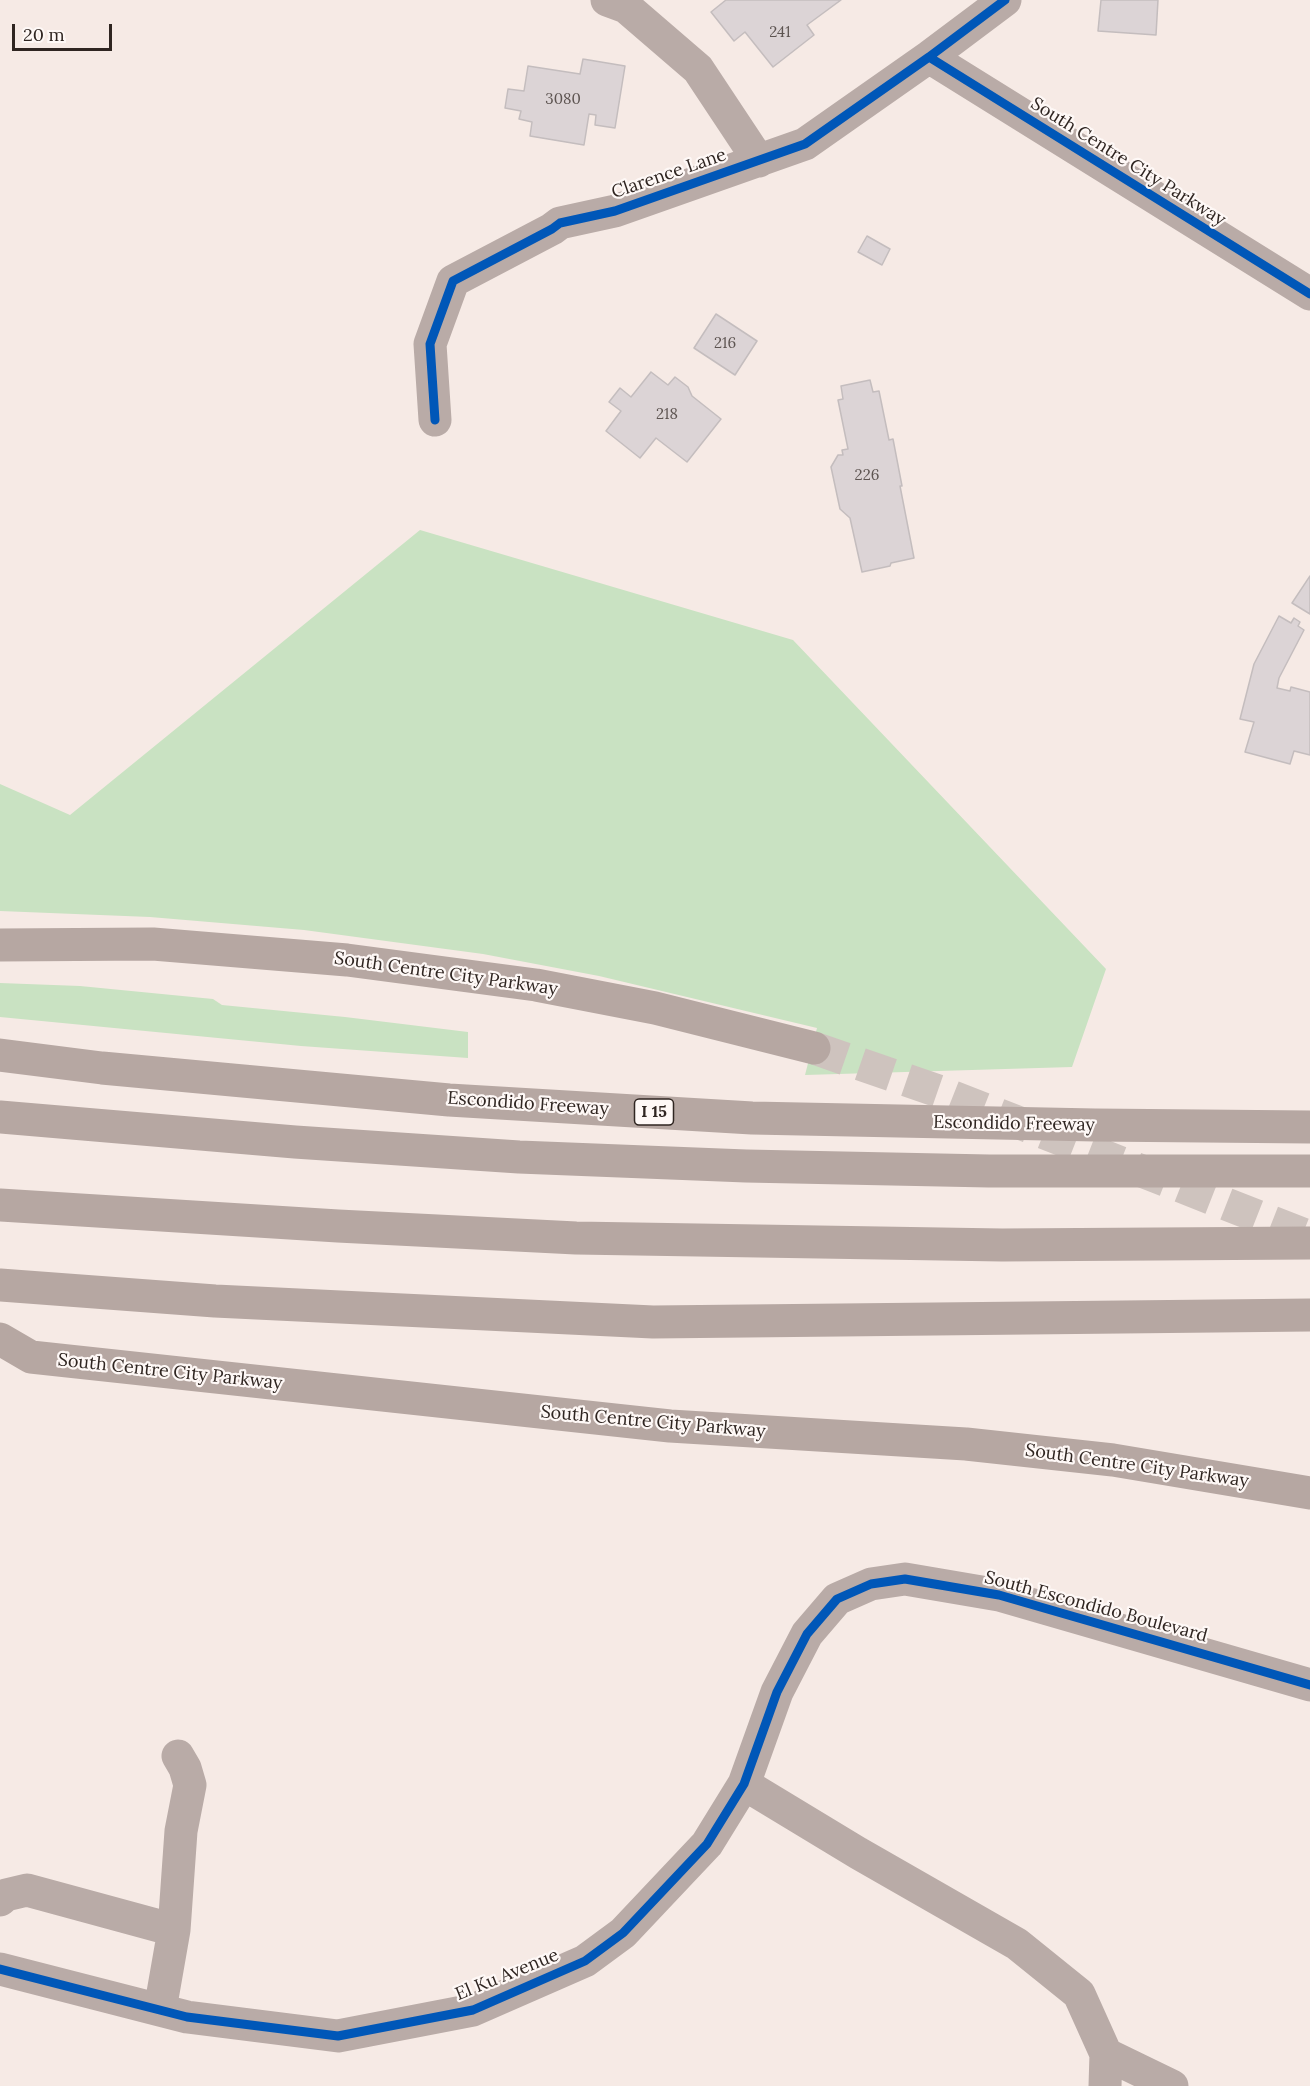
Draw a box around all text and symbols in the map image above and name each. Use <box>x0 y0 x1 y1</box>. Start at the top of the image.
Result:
scale bar <box>15 12 116 50</box>
text: 20 m <box>23 23 65 46</box>
house number: 241 <box>769 24 791 42</box>
house number: 3080 <box>545 91 581 109</box>
street label: South Centre City Parkway <box>1027 93 1229 231</box>
street label: Clarence Lane <box>609 144 729 204</box>
house number: 216 <box>714 335 736 353</box>
house number: 218 <box>656 406 678 424</box>
house number: 226 <box>855 467 879 485</box>
street label: South Centre City Parkway <box>333 948 559 1000</box>
street label: Escondido Freeway <box>447 1088 609 1120</box>
road number: I 15 <box>634 1099 674 1125</box>
street label: Escondido Freeway <box>933 1112 1095 1136</box>
street label: South Centre City Parkway <box>57 1349 283 1395</box>
street label: South Centre City Parkway <box>540 1401 766 1443</box>
street label: South Centre City Parkway <box>1024 1440 1250 1492</box>
street label: South Escondido Boulevard <box>982 1567 1210 1647</box>
street label: El Ku Avenue <box>452 1944 562 2006</box>

